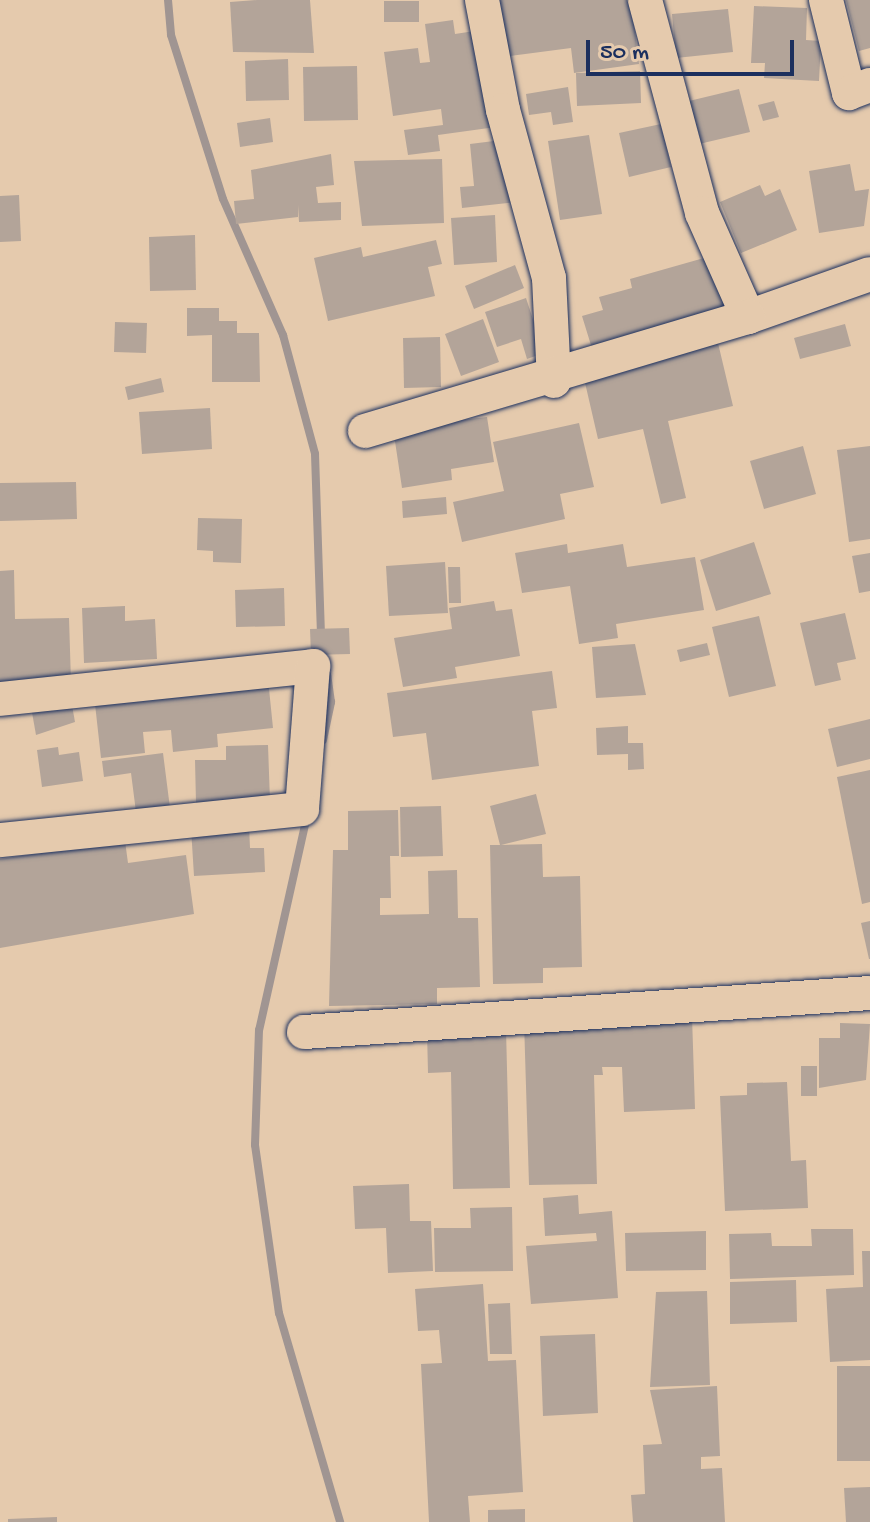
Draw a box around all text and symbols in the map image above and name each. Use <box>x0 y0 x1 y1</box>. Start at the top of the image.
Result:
scale bar <box>590 24 798 74</box>
text: 50 m <box>600 39 649 68</box>

